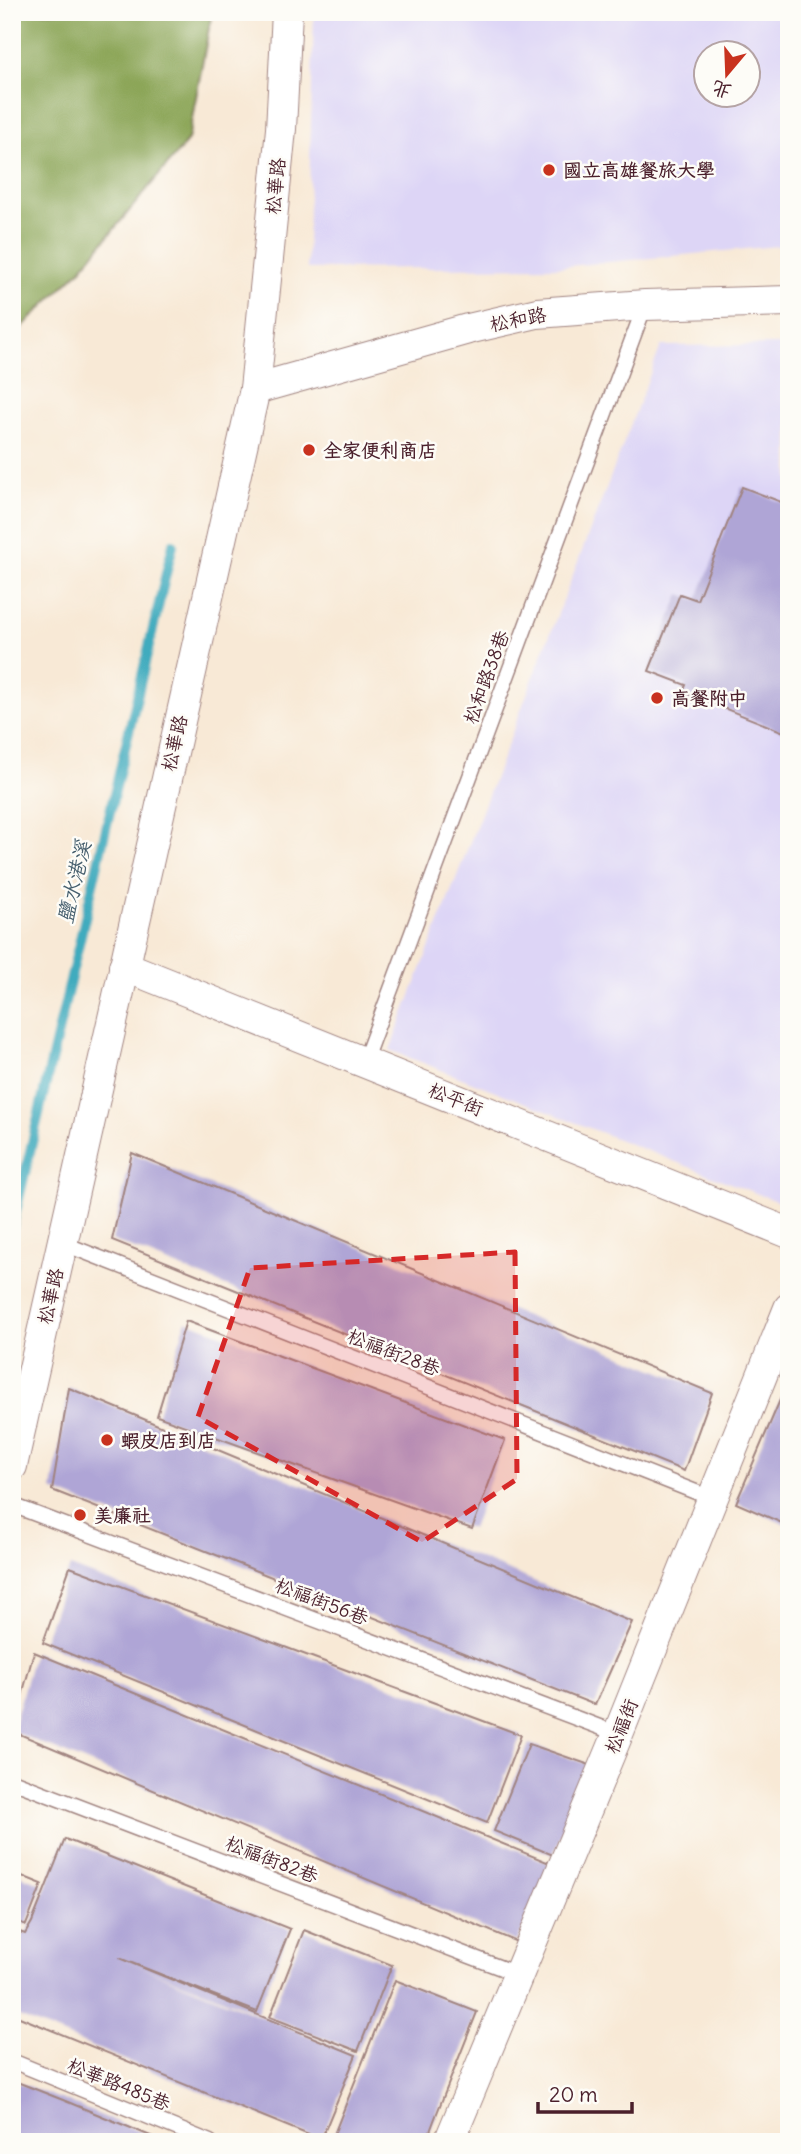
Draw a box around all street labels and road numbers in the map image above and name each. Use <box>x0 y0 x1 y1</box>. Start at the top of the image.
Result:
street label: 松華路 <box>260 156 290 216</box>
street label: 松和路 <box>488 302 548 336</box>
street label: 松和路38巷 <box>458 627 514 727</box>
street label: 松華路 <box>156 713 192 773</box>
street label: 松平街 <box>425 1077 487 1121</box>
street label: 松華路 <box>32 1266 68 1326</box>
street label: 松福街28巷 <box>344 1323 444 1381</box>
street label: 松福街56巷 <box>272 1572 372 1630</box>
street label: 松福街 <box>599 1695 643 1757</box>
street label: 松福街82巷 <box>222 1830 322 1888</box>
street label: 松華路485巷 <box>64 2052 174 2116</box>

